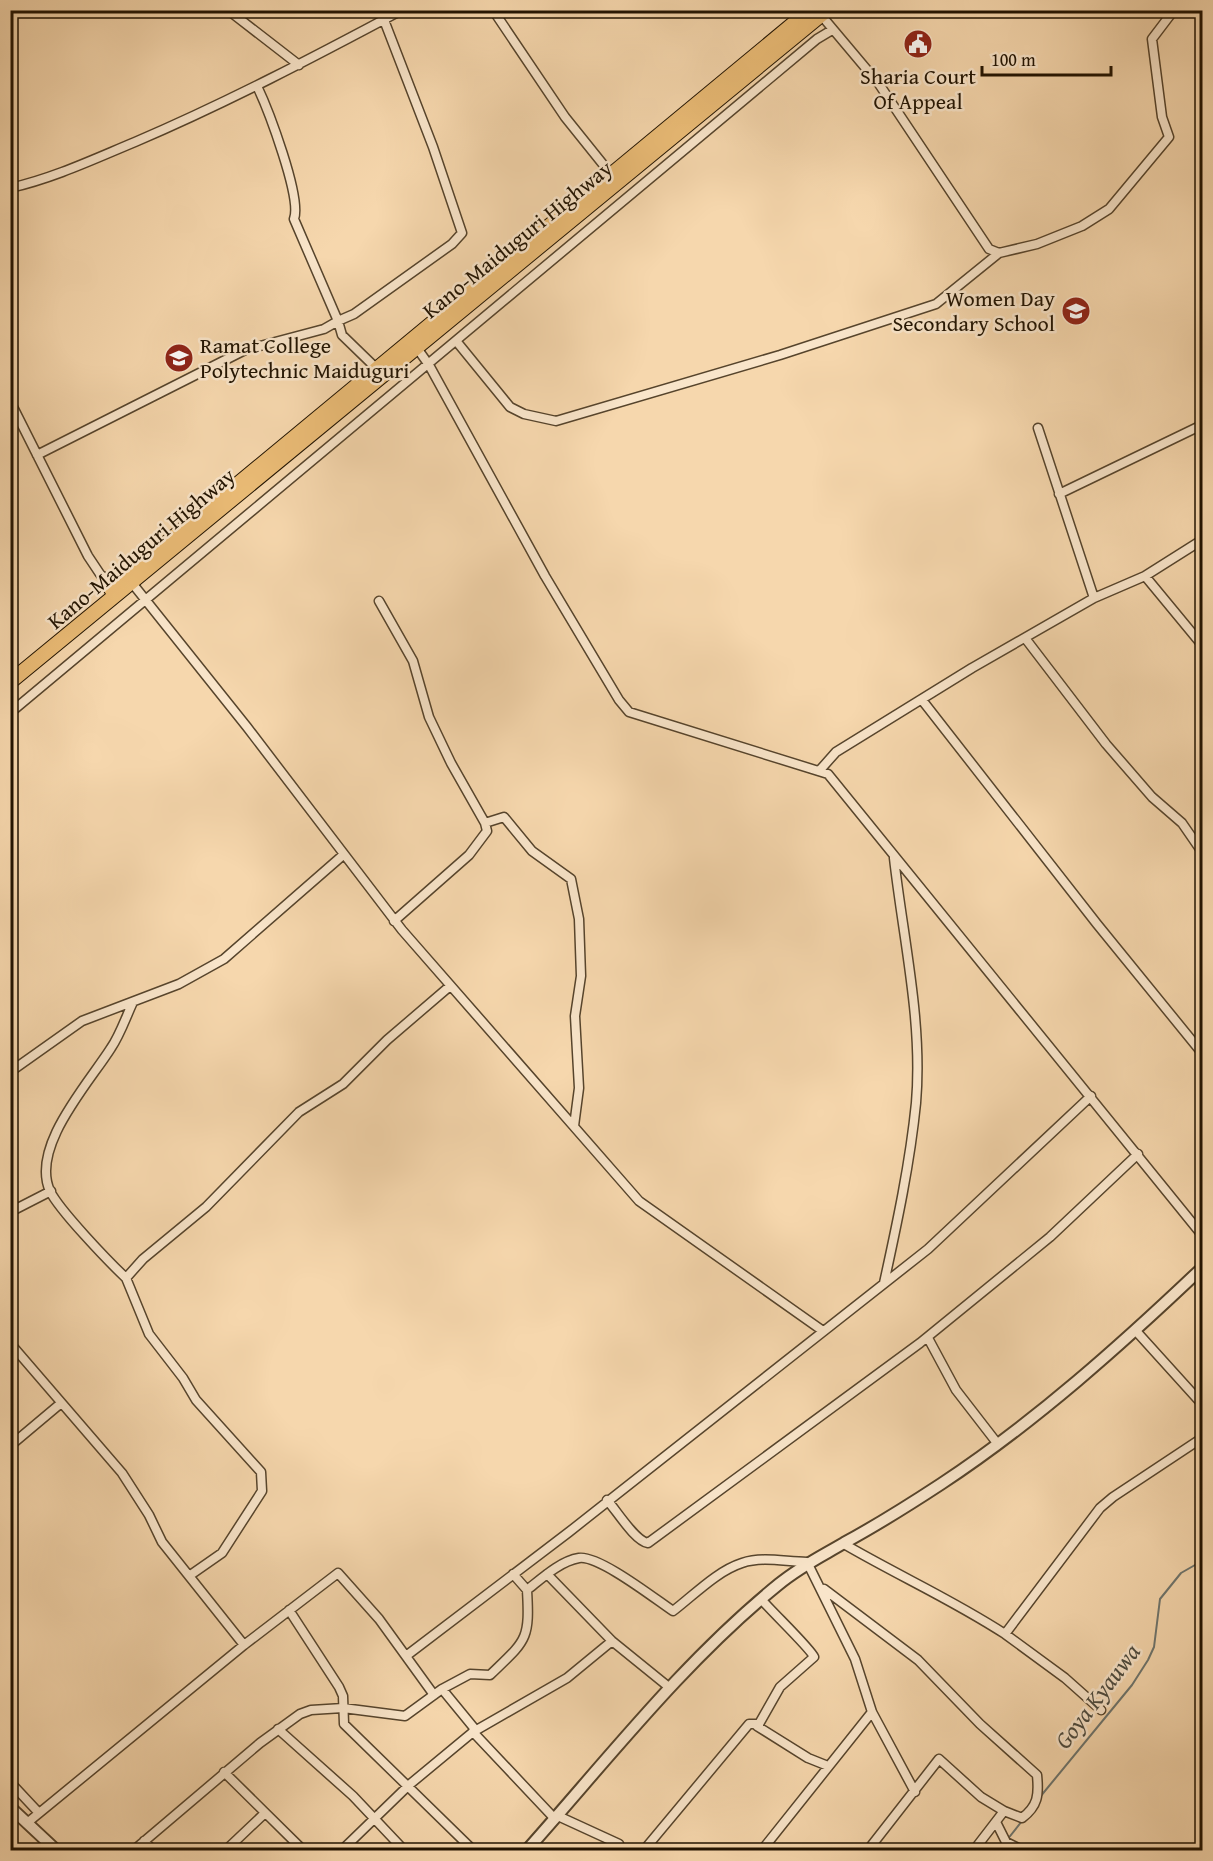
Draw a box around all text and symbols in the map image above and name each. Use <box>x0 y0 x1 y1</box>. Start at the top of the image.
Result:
public building icon: Sharia Court Of Appeal <box>902 28 934 60</box>
scale bar <box>982 39 1111 77</box>
text: 100 m <box>991 46 1036 73</box>
place label: Sharia Court Of Appeal <box>860 60 976 117</box>
street label: Kano-Maiduguri Highway <box>415 152 619 326</box>
place label: Women Day Secondary School <box>892 282 1055 339</box>
school or university icon: Women Day Secondary School <box>1060 295 1092 327</box>
place label: Ramat College Polytechnic Maiduguri <box>200 329 410 386</box>
school or university icon: Ramat College Polytechnic Maiduguri <box>163 342 195 374</box>
street label: Kano-Maiduguri Highway <box>40 460 242 636</box>
water label: Goya Kyauwa <box>1046 1636 1148 1756</box>

